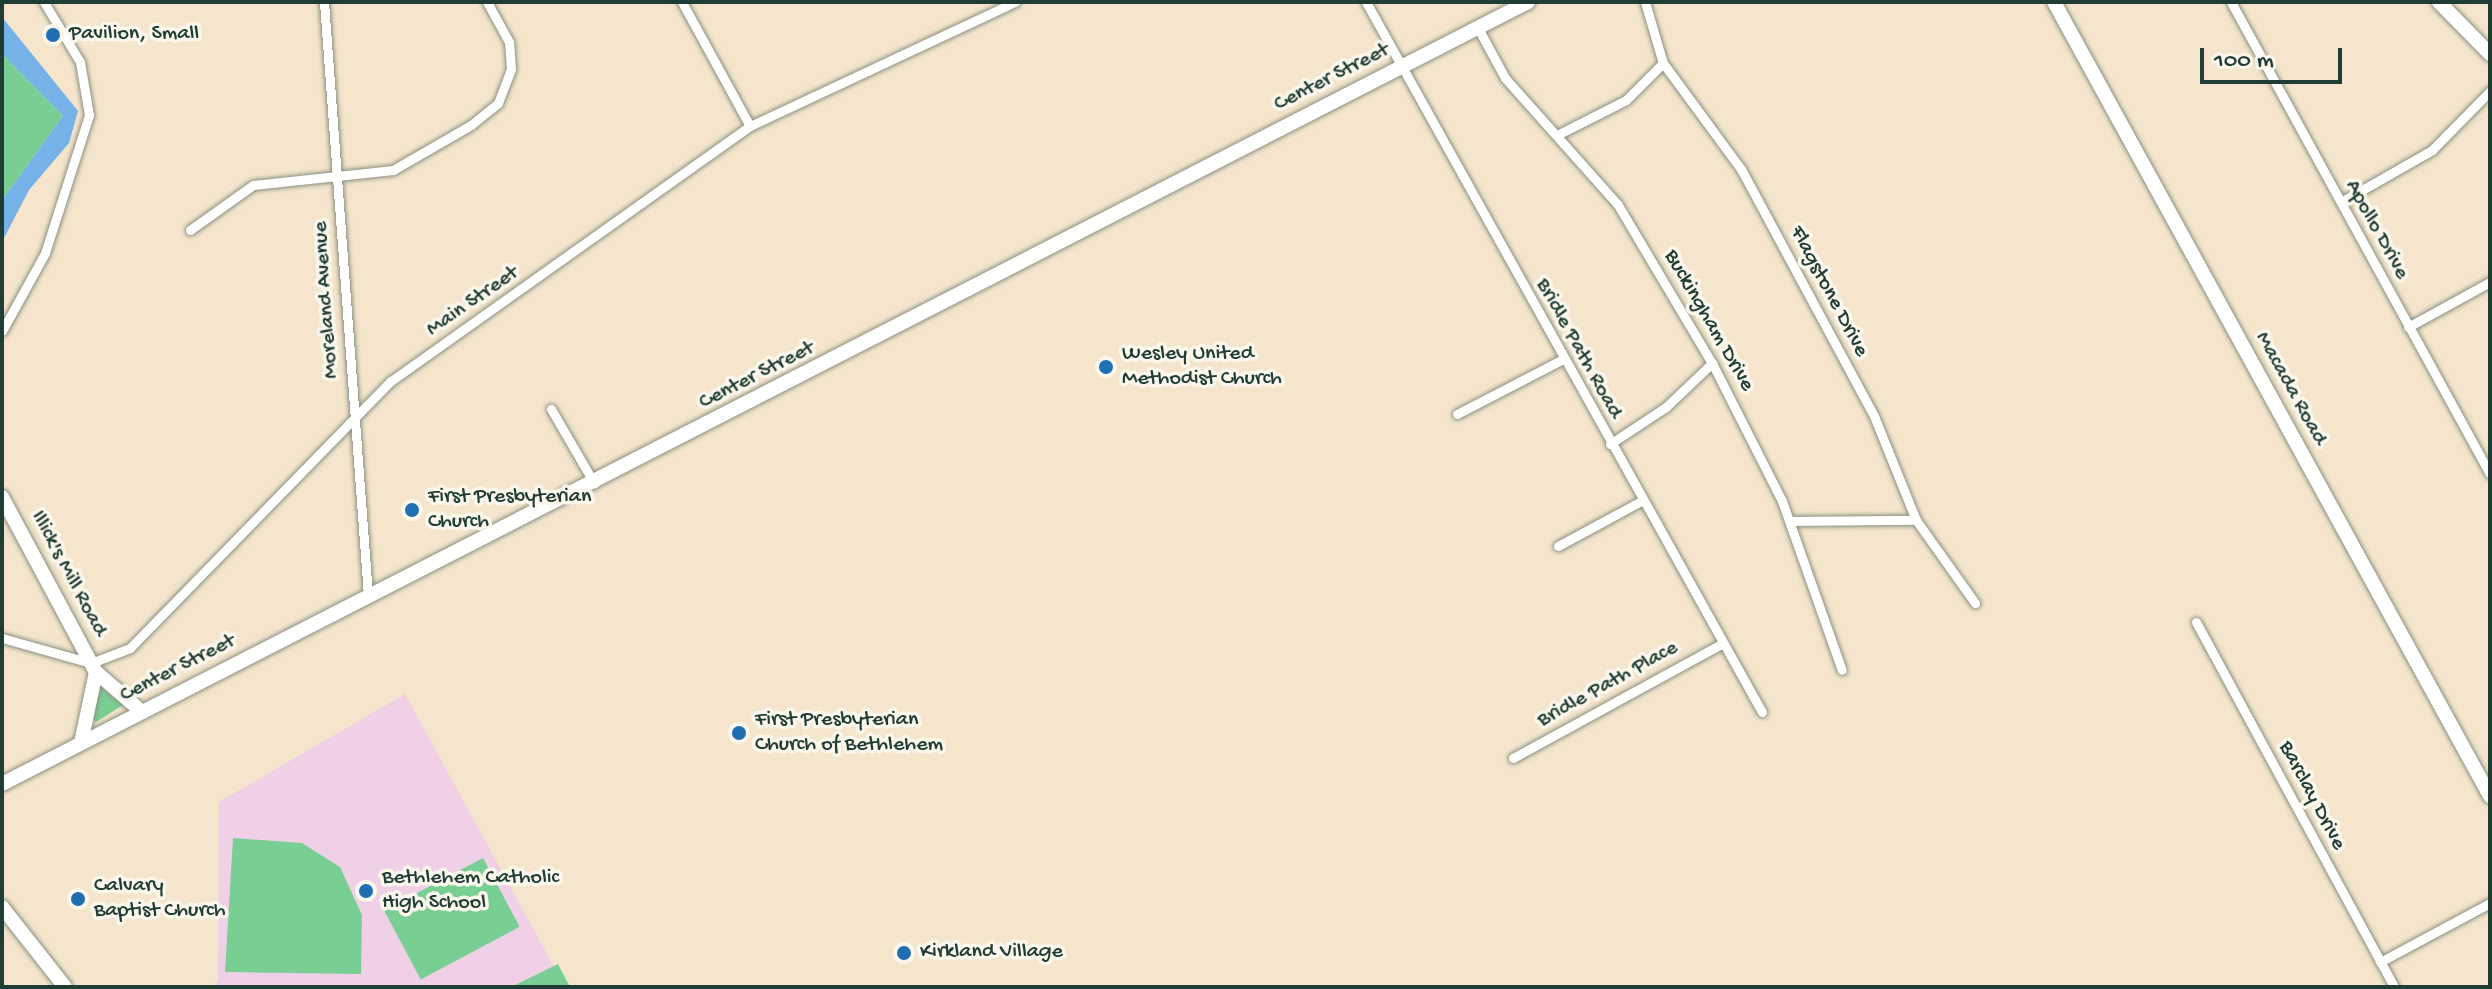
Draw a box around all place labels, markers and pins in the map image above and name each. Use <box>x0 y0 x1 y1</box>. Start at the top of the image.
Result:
place label: Pavilion, Small <box>69 22 199 48</box>
marker: Pavilion, Small <box>44 26 62 44</box>
place label: Wesley United Methodist Church <box>1122 341 1282 392</box>
marker: Wesley United Methodist Church <box>1097 358 1115 376</box>
place label: First Presbyterian Church <box>428 484 591 536</box>
marker: First Presbyterian Church <box>403 501 421 519</box>
place label: First Presbyterian Church of Bethlehem <box>755 707 943 758</box>
marker: First Presbyterian Church of Bethlehem <box>730 724 748 742</box>
place label: Bethlehem Catholic High School <box>382 865 559 916</box>
place label: Calvary Baptist Church <box>94 873 225 924</box>
marker: Bethlehem Catholic High School <box>357 882 375 900</box>
marker: Calvary Baptist Church <box>69 890 87 908</box>
place label: Kirkland Village <box>920 940 1063 966</box>
marker: Kirkland Village <box>895 944 913 962</box>

